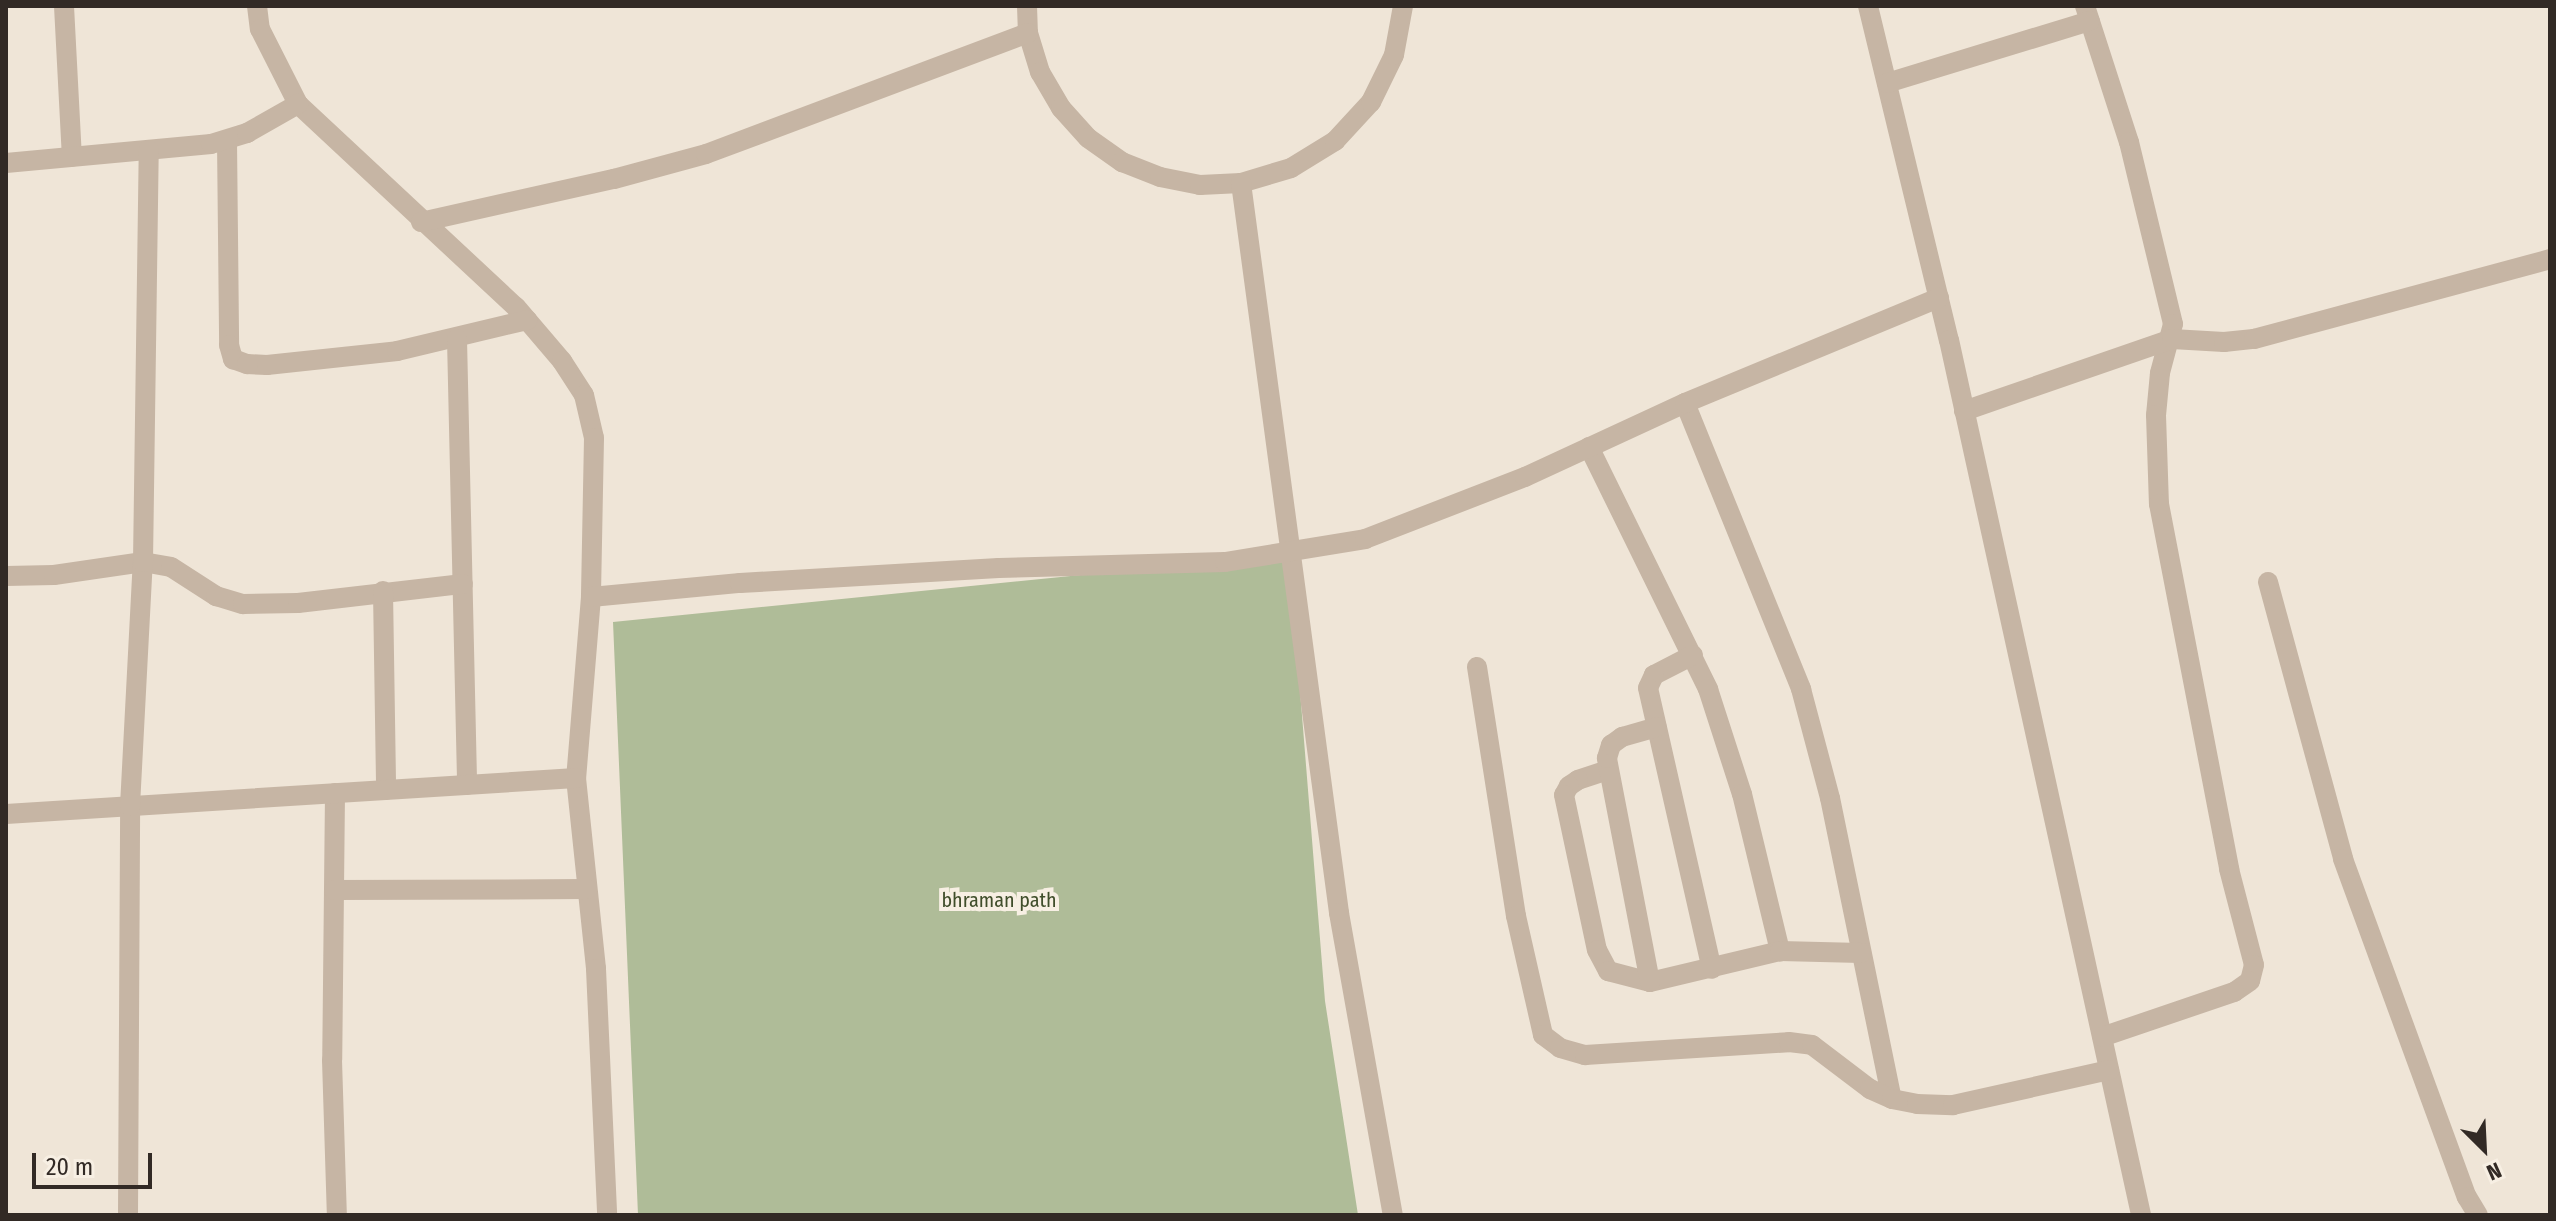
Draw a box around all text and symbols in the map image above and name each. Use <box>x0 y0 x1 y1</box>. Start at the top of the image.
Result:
park label: bhraman path <box>941 888 1057 912</box>
north arrow <box>2444 1109 2524 1189</box>
scale bar <box>36 1137 156 1187</box>
text: 20 m <box>46 1153 93 1181</box>
text: N <box>2482 1156 2505 1186</box>

